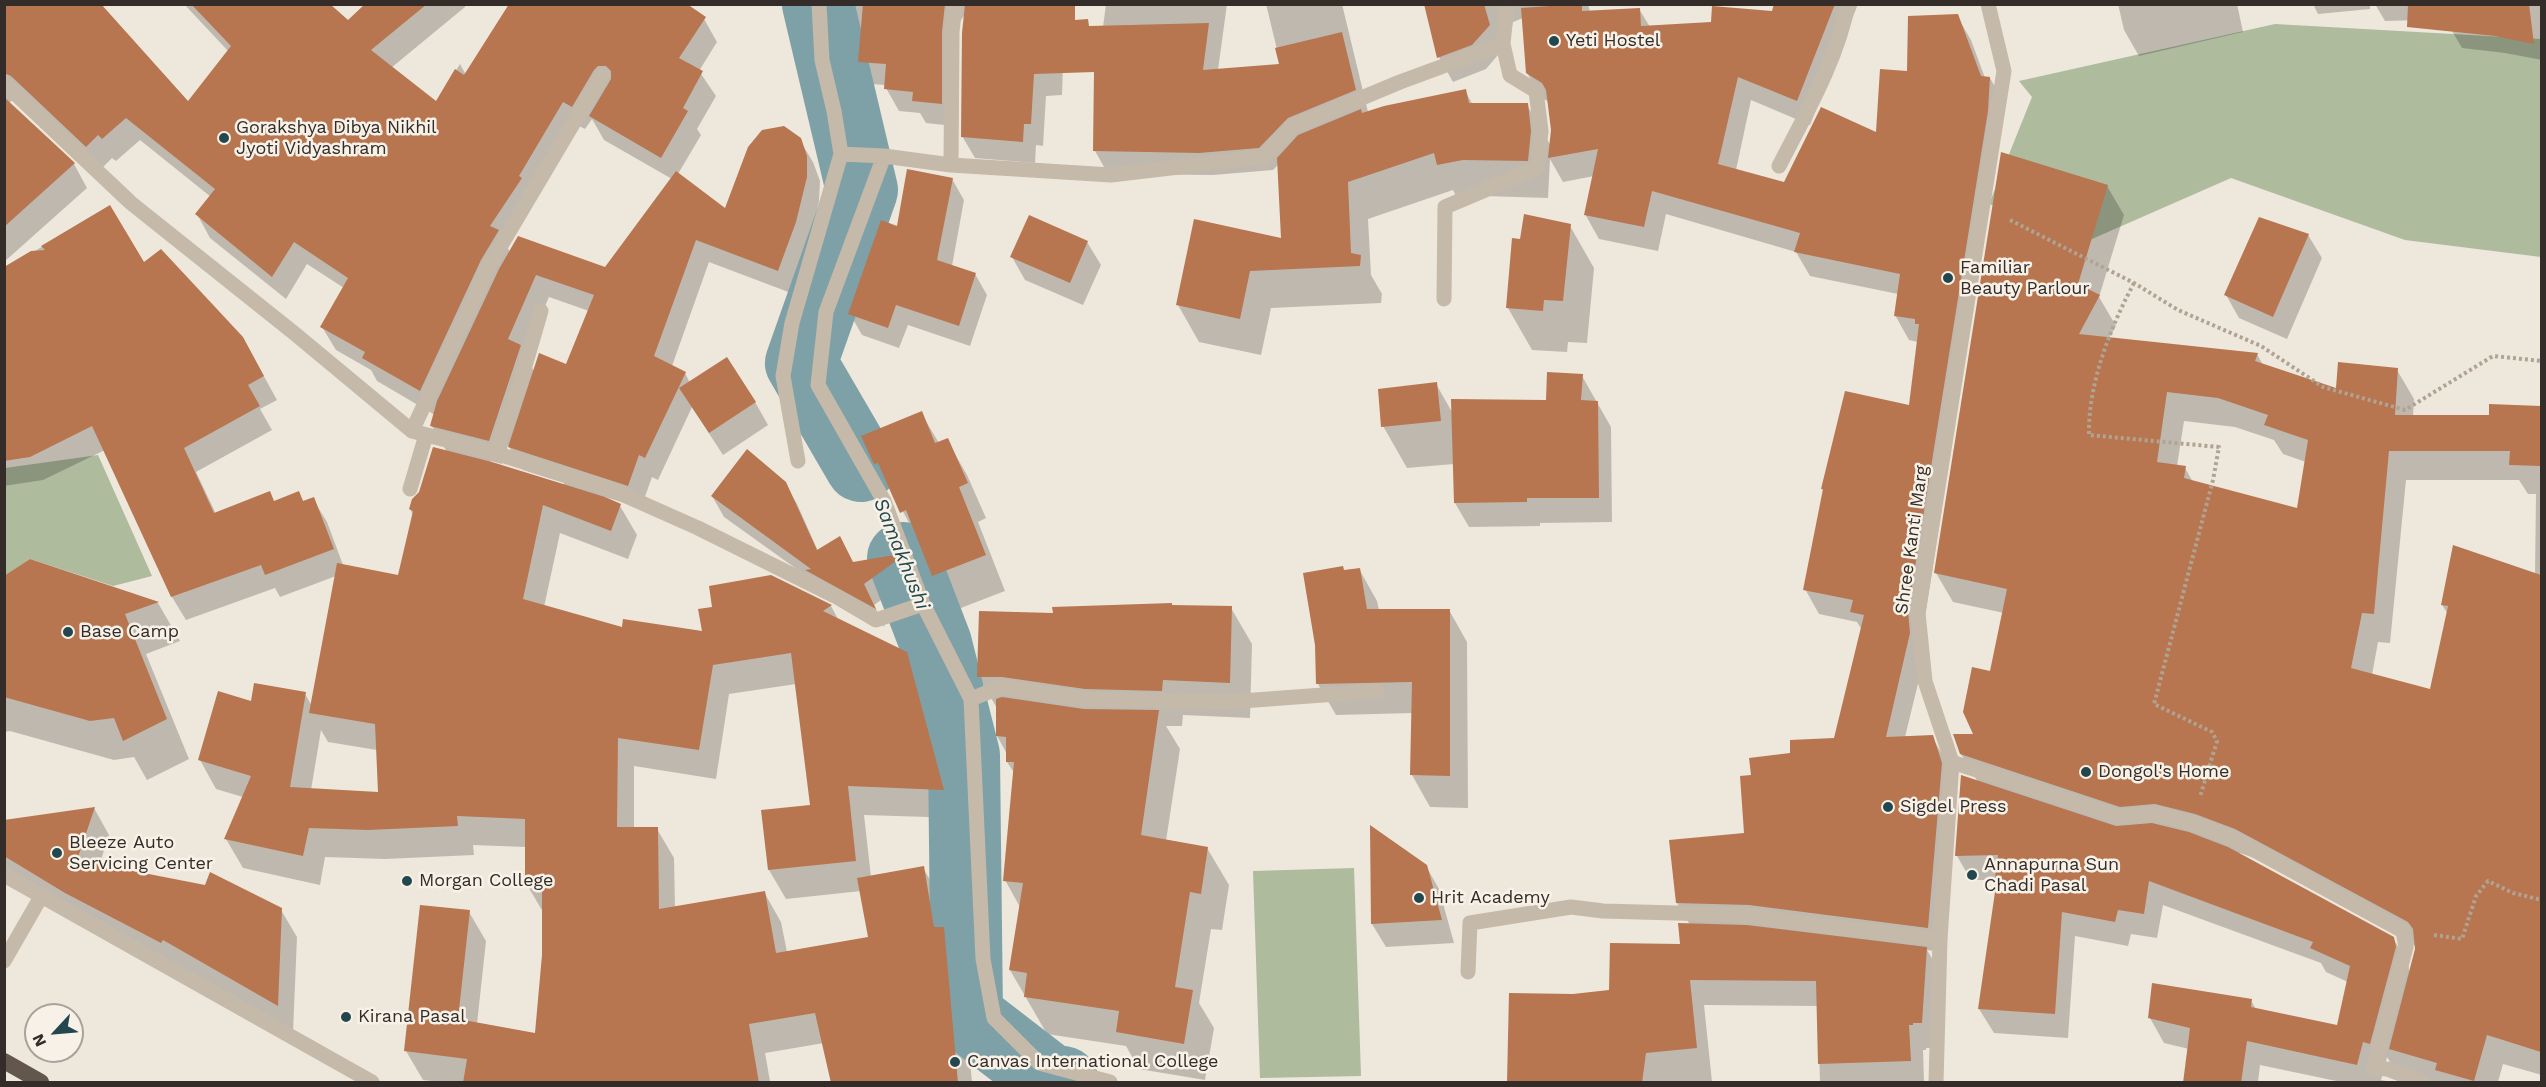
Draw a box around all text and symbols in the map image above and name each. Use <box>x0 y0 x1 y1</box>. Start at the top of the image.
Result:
place label: Yeti Hostel <box>1566 30 1660 52</box>
marker: Yeti Hostel <box>1547 34 1561 48</box>
place label: Gorakshya Dibya Nikhil Jyoti Vidyashram <box>236 117 437 160</box>
marker: Gorakshya Dibya Nikhil Jyoti Vidyashram <box>217 131 231 145</box>
place label: Familiar Beauty Parlour <box>1960 257 2090 300</box>
marker: Familiar Beauty Parlour <box>1941 271 1955 285</box>
street label: Shree Kanti Marg <box>1891 464 1933 616</box>
water label: Samakhushi <box>868 495 934 613</box>
place label: Base Camp <box>80 621 179 643</box>
marker: Base Camp <box>61 625 75 639</box>
place label: Dongol's Home <box>2098 761 2229 783</box>
marker: Dongol's Home <box>2079 765 2093 779</box>
place label: Sigdel Press <box>1900 796 2007 818</box>
marker: Sigdel Press <box>1881 800 1895 814</box>
place label: Bleeze Auto Servicing Center <box>69 832 213 874</box>
marker: Bleeze Auto Servicing Center <box>50 846 64 860</box>
place label: Annapurna Sun Chadi Pasal <box>1984 854 2119 896</box>
marker: Annapurna Sun Chadi Pasal <box>1965 868 1979 882</box>
place label: Morgan College <box>419 870 553 892</box>
marker: Morgan College <box>400 874 414 888</box>
place label: Hrit Academy <box>1431 887 1550 909</box>
marker: Hrit Academy <box>1412 891 1426 905</box>
north arrow <box>24 1003 84 1063</box>
place label: Kirana Pasal <box>358 1006 466 1028</box>
marker: Kirana Pasal <box>339 1010 353 1024</box>
text: N <box>28 1031 50 1050</box>
place label: Canvas International College <box>967 1051 1218 1073</box>
marker: Canvas International College <box>948 1055 962 1069</box>

